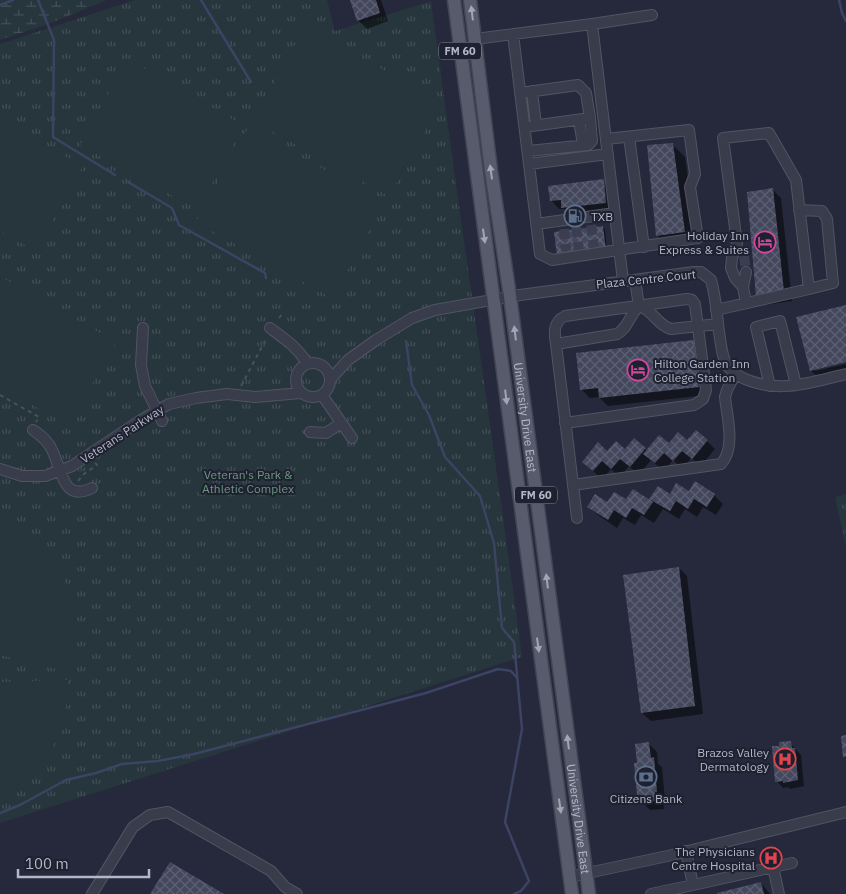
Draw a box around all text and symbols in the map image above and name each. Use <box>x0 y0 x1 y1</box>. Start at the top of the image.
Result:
one-way arrow <box>468 5 476 21</box>
road number: FM 60 <box>439 42 481 59</box>
one-way arrow <box>487 163 495 179</box>
fuel station icon: TXB <box>563 204 587 228</box>
place label: TXB <box>591 209 613 224</box>
place label: Holiday Inn Express & Suites <box>659 228 749 257</box>
one-way arrow <box>480 229 488 245</box>
hotel icon: Holiday Inn Express & Suites <box>753 230 777 254</box>
street label: Plaza Centre Court <box>595 266 697 292</box>
one-way arrow <box>511 324 519 340</box>
place label: Hilton Garden Inn College Station <box>654 356 750 385</box>
hotel icon: Hilton Garden Inn College Station <box>626 358 650 382</box>
street label: University Drive East <box>511 361 541 473</box>
one-way arrow <box>502 390 510 406</box>
street label: Veterans Parkway <box>78 401 166 467</box>
park label: Veteran's Park & Athletic Complex <box>202 467 294 496</box>
road number: FM 60 <box>515 486 557 504</box>
one-way arrow <box>543 572 551 588</box>
one-way arrow <box>535 638 543 654</box>
one-way arrow <box>564 733 572 749</box>
place label: Brazos Valley Dermatology <box>697 745 769 774</box>
hospital icon: Brazos Valley Dermatology <box>773 747 797 771</box>
street label: University Drive East <box>564 763 594 875</box>
bank icon: Citizens Bank <box>634 765 658 789</box>
place label: Citizens Bank <box>610 791 683 806</box>
one-way arrow <box>556 799 564 815</box>
place label: The Physicians Centre Hospital <box>671 844 755 873</box>
scale bar <box>18 846 149 878</box>
hospital icon: The Physicians Centre Hospital <box>759 846 783 870</box>
text: 100 m <box>25 854 69 873</box>

